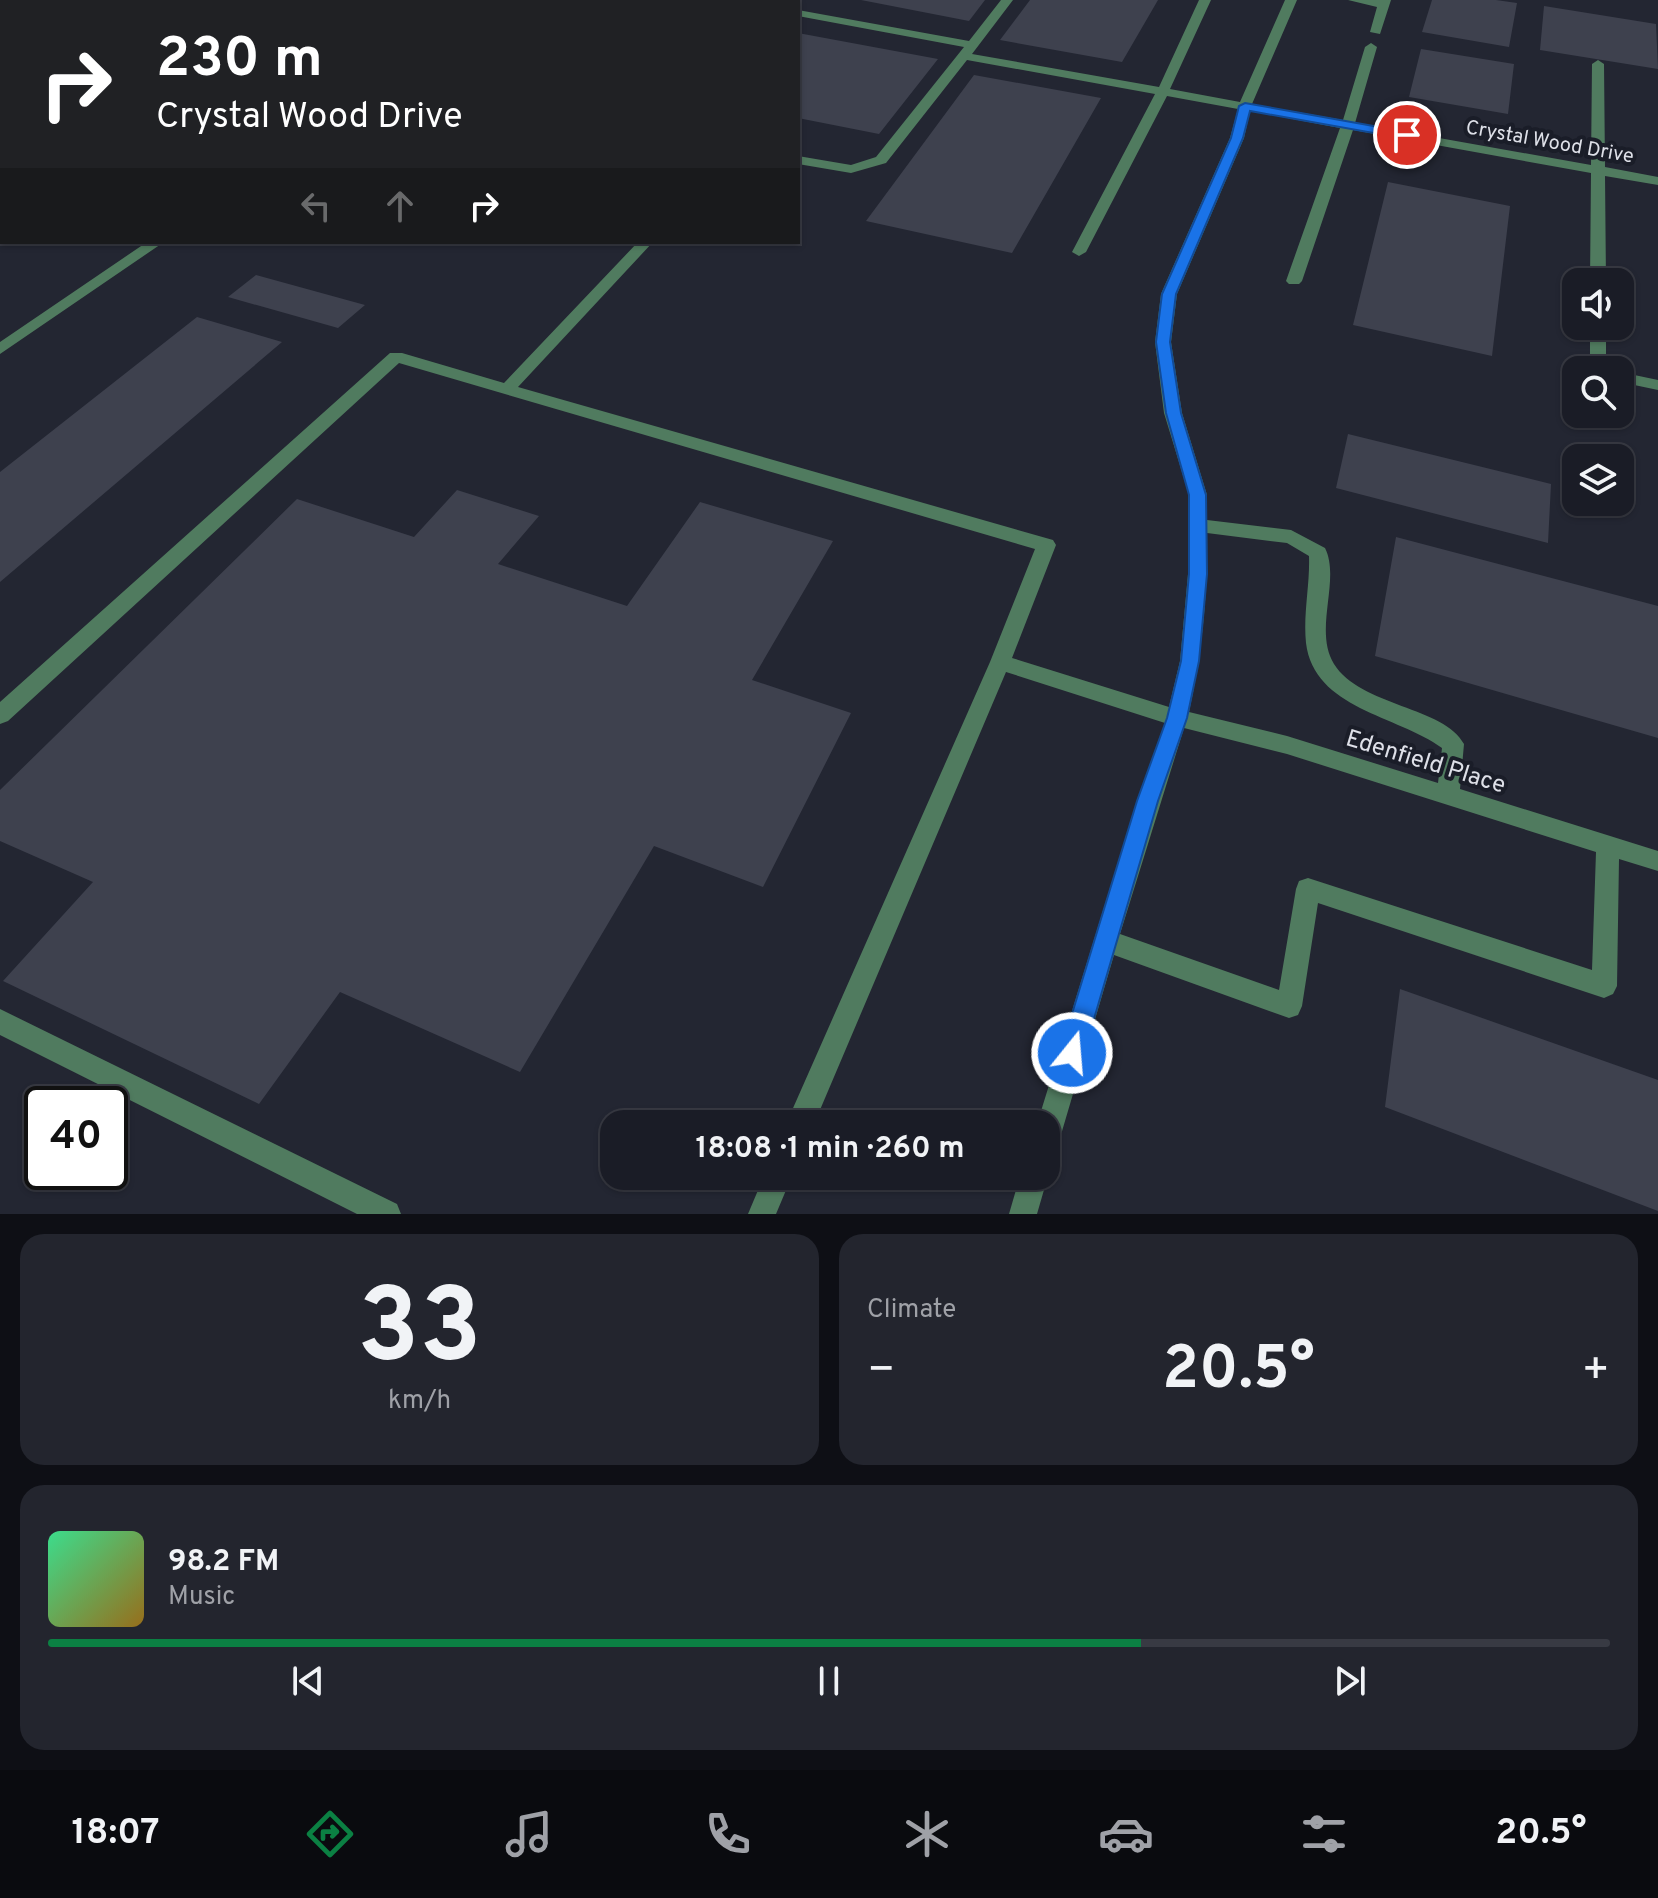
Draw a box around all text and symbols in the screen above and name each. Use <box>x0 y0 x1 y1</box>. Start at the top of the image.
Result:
text: 230 m <box>156 26 323 96</box>
icon: right <box>24 32 128 136</box>
text: Crystal Wood Drive <box>156 95 463 141</box>
pin <box>1373 101 1441 169</box>
icon: arrive <box>1385 113 1429 157</box>
street label: Crystal Wood Drive <box>1464 115 1636 171</box>
icon: left <box>294 184 338 228</box>
icon: ahead <box>378 184 422 228</box>
icon: right <box>462 184 506 228</box>
map controls <box>1562 268 1634 516</box>
button: sound <box>1562 268 1634 340</box>
button: search <box>1562 356 1634 428</box>
button: layers <box>1562 444 1634 516</box>
street label: Edenfield Place <box>1342 724 1509 801</box>
position arrow <box>1030 1011 1114 1095</box>
speed limit sign: 40 <box>24 1086 128 1190</box>
text: 18:08 · 1 min · 260 m <box>695 1131 965 1168</box>
text: 33 <box>357 1267 482 1399</box>
text: Climate <box>867 1294 956 1327</box>
text: 20.5° <box>1162 1334 1315 1410</box>
text: − <box>867 1344 895 1400</box>
text: + <box>1582 1344 1610 1400</box>
text: km/h <box>388 1385 451 1418</box>
text: 98.2 FM <box>168 1544 279 1581</box>
text: Music <box>168 1581 235 1614</box>
icon: previous <box>286 1659 330 1703</box>
icon: pause <box>807 1659 851 1703</box>
icon: next <box>1328 1659 1372 1703</box>
icon: directions <box>302 1806 358 1862</box>
icon: music <box>501 1806 557 1862</box>
icon: phone <box>700 1806 756 1862</box>
icon: climate <box>899 1806 955 1862</box>
icon: car <box>1098 1806 1154 1862</box>
icon: filters <box>1296 1806 1352 1862</box>
text: 18:07 <box>71 1811 159 1857</box>
text: 20.5° <box>1495 1811 1587 1857</box>

